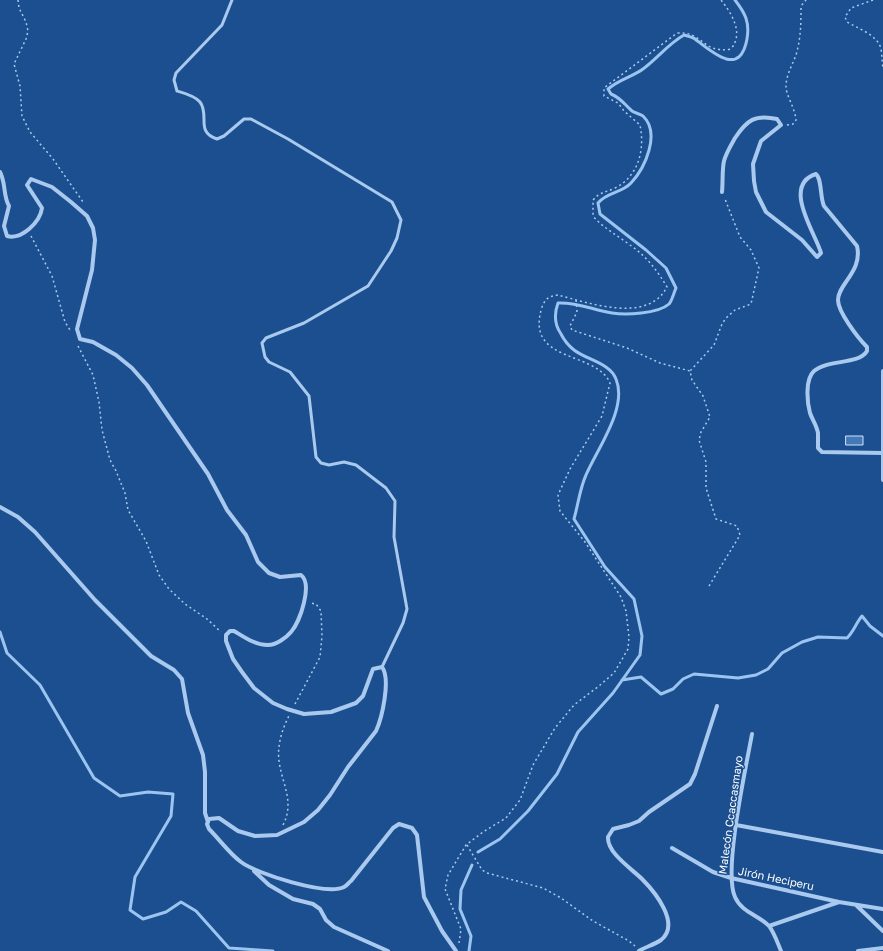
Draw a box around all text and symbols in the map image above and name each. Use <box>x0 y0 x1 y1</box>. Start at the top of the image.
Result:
street label: Malecón Ccaccasmayo <box>716 755 746 875</box>
street label: Jirón Heciperu <box>737 865 815 893</box>

